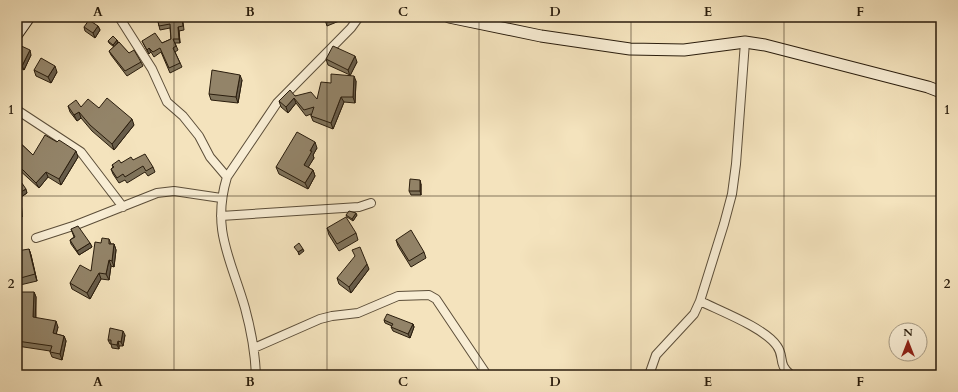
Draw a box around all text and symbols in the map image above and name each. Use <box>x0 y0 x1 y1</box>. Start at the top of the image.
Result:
text: A <box>93 3 103 21</box>
text: B <box>245 3 255 21</box>
text: C <box>398 3 408 21</box>
text: D <box>549 3 561 21</box>
text: E <box>704 3 712 21</box>
text: F <box>856 3 864 21</box>
text: 1 <box>8 101 14 119</box>
text: 1 <box>944 101 950 119</box>
text: 2 <box>8 275 15 293</box>
text: 2 <box>944 275 951 293</box>
north arrow <box>888 322 928 362</box>
text: N <box>903 325 913 340</box>
text: A <box>93 373 103 391</box>
text: B <box>245 373 255 391</box>
text: C <box>398 373 408 391</box>
text: D <box>549 373 561 391</box>
text: E <box>704 373 712 391</box>
text: F <box>856 373 864 391</box>

